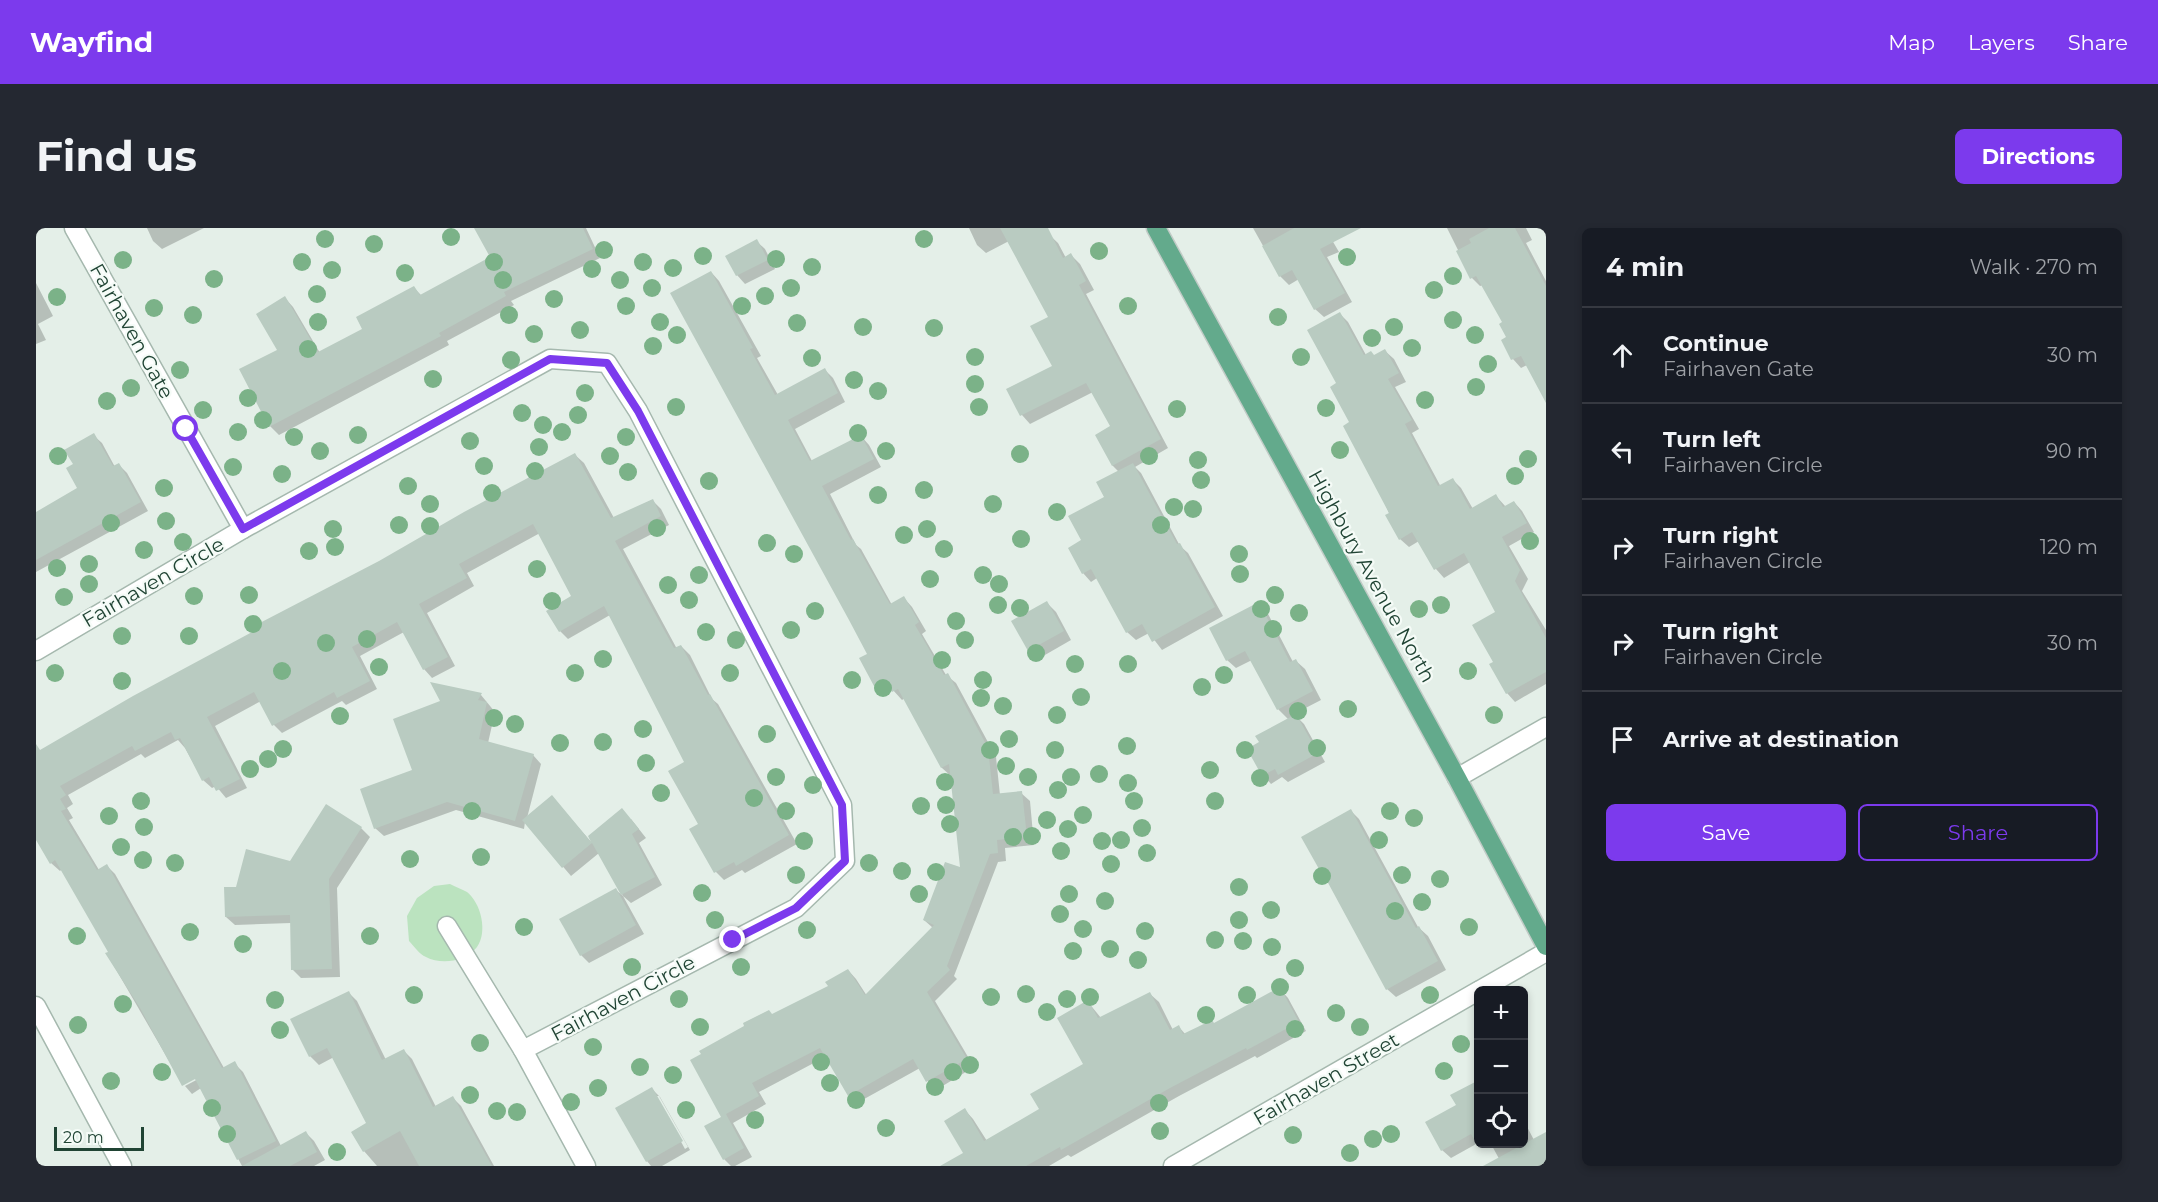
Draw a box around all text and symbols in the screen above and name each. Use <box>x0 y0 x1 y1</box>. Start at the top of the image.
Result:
text: Wayfind <box>30 25 153 59</box>
text: Map <box>1888 30 1935 55</box>
text: Layers <box>1968 30 2035 55</box>
text: Share <box>2068 30 2128 55</box>
button: Directions <box>1955 129 2122 184</box>
text: Find us <box>36 130 197 182</box>
text: 4 min <box>1606 251 1684 283</box>
text: Walk · 270 m <box>1970 255 2098 279</box>
street label: Fairhaven Gate <box>85 259 179 403</box>
text: Continue <box>1663 330 1769 357</box>
icon: ahead <box>1606 339 1639 372</box>
text: 30 m <box>2047 343 2098 367</box>
text: Fairhaven Gate <box>1663 357 1814 381</box>
route start <box>172 415 198 441</box>
text: Turn left <box>1663 426 1761 453</box>
icon: left <box>1606 435 1639 468</box>
text: 90 m <box>2046 439 2098 463</box>
text: Fairhaven Circle <box>1663 453 1823 477</box>
street label: Highbury Avenue North <box>1303 466 1441 686</box>
text: Turn right <box>1663 522 1778 549</box>
icon: right <box>1606 531 1639 564</box>
street label: Fairhaven Circle <box>78 532 228 632</box>
text: 120 m <box>2040 535 2098 559</box>
text: Fairhaven Circle <box>1663 549 1823 573</box>
text: Turn right <box>1663 618 1778 645</box>
icon: right <box>1606 627 1639 660</box>
text: 30 m <box>2047 631 2098 655</box>
text: Fairhaven Circle <box>1663 645 1823 669</box>
icon: arrive <box>1606 723 1639 756</box>
text: Arrive at destination <box>1663 726 1899 753</box>
button: Save <box>1606 804 1846 861</box>
button: Share <box>1858 804 2098 861</box>
route end <box>719 926 745 952</box>
street label: Fairhaven Circle <box>547 950 699 1046</box>
map controls <box>1474 986 1528 1148</box>
button: + <box>1474 986 1528 1040</box>
street label: Fairhaven Street <box>1249 1028 1403 1130</box>
button: − <box>1474 1040 1528 1094</box>
button: locate <box>1474 1094 1528 1148</box>
scale bar <box>54 1124 144 1152</box>
text: 20 m <box>63 1128 104 1147</box>

